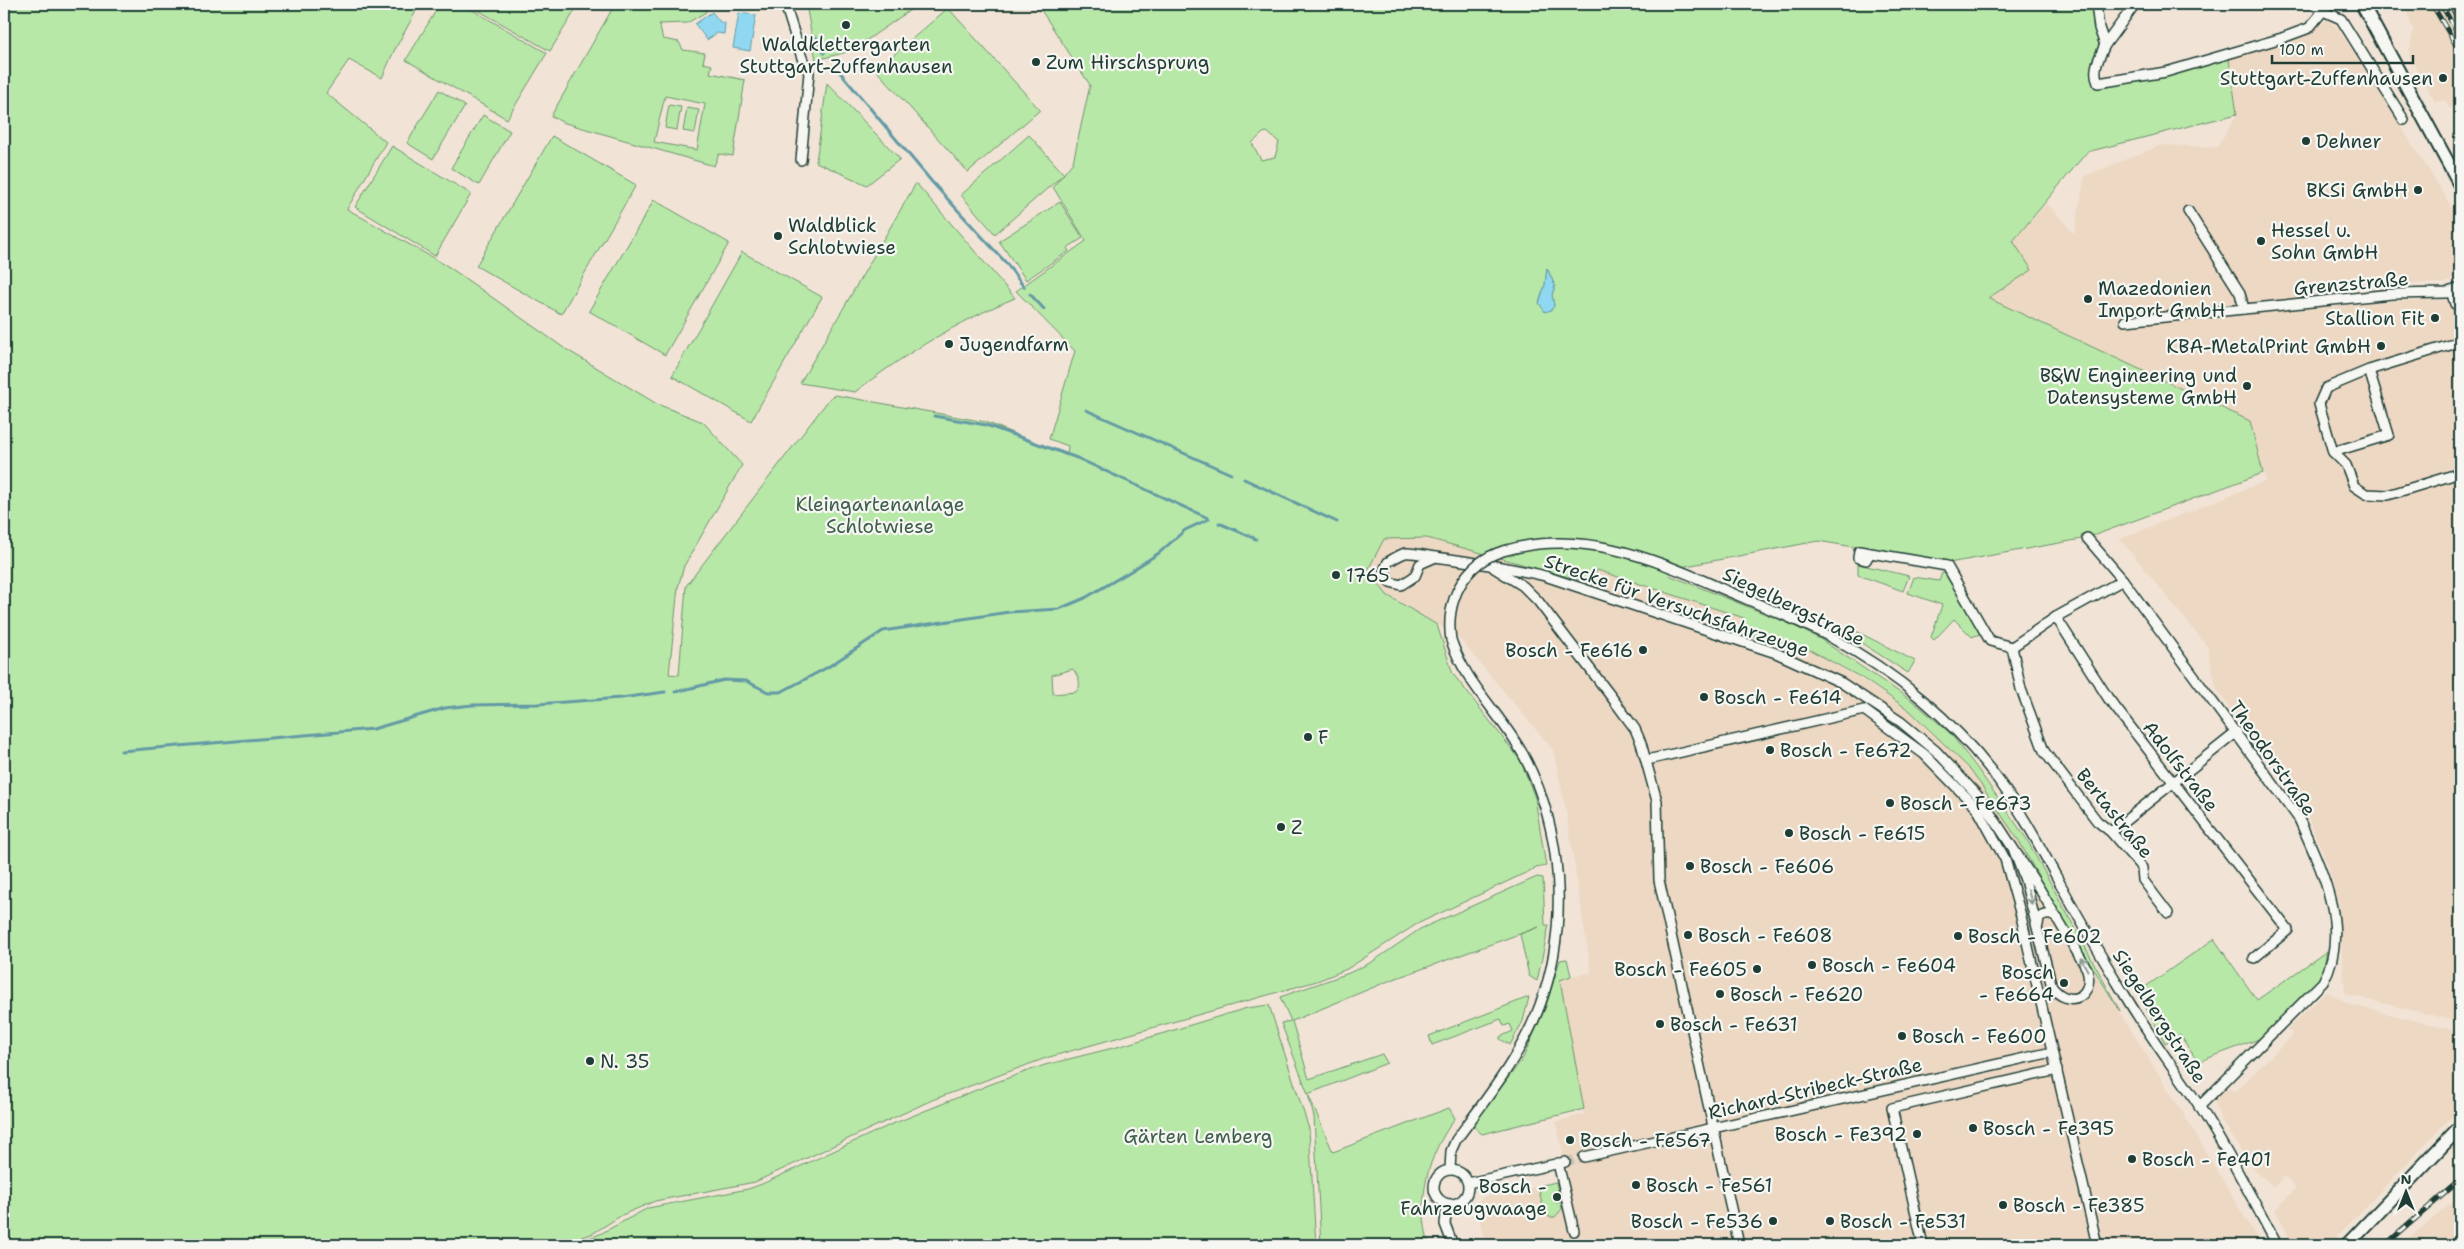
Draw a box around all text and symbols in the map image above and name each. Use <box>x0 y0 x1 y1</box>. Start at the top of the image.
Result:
marker: Waldklettergarten Stuttgart-Zuffenhausen <box>840 19 852 31</box>
place label: Waldklettergarten Stuttgart-Zuffenhausen <box>739 32 953 79</box>
scale bar <box>2272 32 2413 64</box>
text: 100 m <box>2279 40 2324 60</box>
place label: Zum Hirschsprung <box>1046 50 1209 75</box>
marker: Zum Hirschsprung <box>1030 56 1042 68</box>
place label: Stuttgart-Zuffenhausen <box>2220 66 2433 91</box>
marker: Stuttgart-Zuffenhausen <box>2437 72 2449 84</box>
place label: Dehner <box>2316 129 2381 154</box>
marker: Dehner <box>2300 135 2312 147</box>
place label: BKSi GmbH <box>2306 178 2408 203</box>
marker: BKSi GmbH <box>2412 184 2424 196</box>
place label: Waldblick Schlotwiese <box>788 213 896 260</box>
place label: Hessel u. Sohn GmbH <box>2271 218 2378 265</box>
marker: Waldblick Schlotwiese <box>772 230 784 242</box>
marker: Hessel u. Sohn GmbH <box>2255 235 2267 247</box>
street label: Grenzstraße <box>2293 266 2410 301</box>
place label: Mazedonien Import GmbH <box>2098 276 2225 323</box>
marker: Mazedonien Import GmbH <box>2082 293 2094 305</box>
place label: Stallion Fit <box>2325 306 2425 331</box>
marker: Stallion Fit <box>2429 312 2441 324</box>
place label: Jugendfarm <box>959 332 1069 357</box>
place label: KBA-MetalPrint GmbH <box>2166 334 2371 359</box>
marker: Jugendfarm <box>943 338 955 350</box>
marker: KBA-MetalPrint GmbH <box>2375 340 2387 352</box>
place label: B&W Engineering und Datensysteme GmbH <box>2040 363 2237 410</box>
marker: B&W Engineering und Datensysteme GmbH <box>2241 380 2253 392</box>
park label: Kleingartenanlage Schlotwiese <box>796 492 964 539</box>
street label: Strecke für Versuchsfahrzeuge <box>1541 548 1813 663</box>
street label: Siegelbergstraße <box>1719 561 1869 652</box>
place label: 1765 <box>1346 563 1390 588</box>
marker: 1765 <box>1330 569 1342 581</box>
place label: Bosch - Fe616 <box>1505 638 1633 663</box>
marker: Bosch - Fe616 <box>1637 644 1649 656</box>
place label: Bosch - Fe614 <box>1714 685 1842 710</box>
marker: Bosch - Fe614 <box>1698 691 1710 703</box>
street label: Theodorstraße <box>2223 695 2322 821</box>
street label: Adolfstraße <box>2137 716 2224 817</box>
place label: F <box>1318 725 1329 750</box>
marker: F <box>1302 731 1314 743</box>
place label: Bosch - Fe672 <box>1780 738 1911 763</box>
marker: Bosch - Fe672 <box>1764 744 1776 756</box>
street label: Bertastraße <box>2071 763 2159 864</box>
place label: Bosch - Fe673 <box>1900 791 2032 816</box>
marker: Bosch - Fe673 <box>1884 797 1896 809</box>
place label: Z <box>1291 815 1303 840</box>
marker: Z <box>1275 821 1287 833</box>
place label: Bosch - Fe615 <box>1799 821 1925 846</box>
marker: Bosch - Fe615 <box>1783 827 1795 839</box>
place label: Bosch - Fe606 <box>1700 854 1834 879</box>
marker: Bosch - Fe606 <box>1684 860 1696 872</box>
one-way arrow <box>2026 889 2035 905</box>
place label: Bosch - Fe608 <box>1698 923 1832 948</box>
place label: Bosch - Fe602 <box>1968 924 2102 949</box>
marker: Bosch - Fe608 <box>1682 929 1694 941</box>
marker: Bosch - Fe602 <box>1952 930 1964 942</box>
street label: Siegelbergstraße <box>2107 944 2212 1088</box>
place label: Bosch - Fe604 <box>1822 953 1956 978</box>
place label: Bosch - Fe605 <box>1614 957 1747 982</box>
one-way arrow <box>2079 957 2088 972</box>
marker: Bosch - Fe604 <box>1806 959 1818 971</box>
place label: Bosch - Fe664 <box>1979 960 2054 1007</box>
marker: Bosch - Fe605 <box>1751 963 1763 975</box>
marker: Bosch - Fe664 <box>2058 977 2070 989</box>
place label: Bosch - Fe620 <box>1730 982 1863 1007</box>
marker: Bosch - Fe620 <box>1714 988 1726 1000</box>
place label: Bosch - Fe631 <box>1670 1012 1798 1037</box>
marker: Bosch - Fe631 <box>1654 1018 1666 1030</box>
place label: Bosch - Fe600 <box>1912 1024 2047 1049</box>
marker: Bosch - Fe600 <box>1896 1030 1908 1042</box>
place label: N. 35 <box>600 1049 649 1074</box>
street label: Richard-Stribeck-Straße <box>1706 1052 1924 1125</box>
marker: N. 35 <box>584 1055 596 1067</box>
place label: Bosch - Fe395 <box>1983 1116 2114 1141</box>
place label: Bosch - Fe392 <box>1775 1122 1907 1147</box>
marker: Bosch - Fe395 <box>1967 1122 1979 1134</box>
park label: Gärten Lemberg <box>1124 1124 1272 1149</box>
place label: Bosch - Fe567 <box>1580 1128 1711 1153</box>
marker: Bosch - Fe392 <box>1911 1128 1923 1140</box>
marker: Bosch - Fe567 <box>1564 1134 1576 1146</box>
place label: Bosch - Fe401 <box>2142 1147 2271 1172</box>
marker: Bosch - Fe401 <box>2126 1153 2138 1165</box>
north arrow <box>2382 1166 2432 1216</box>
text: N <box>2400 1170 2412 1188</box>
place label: Bosch - Fe561 <box>1646 1173 1772 1198</box>
place label: Bosch - Fahrzeugwaage <box>1400 1174 1547 1221</box>
marker: Bosch - Fe561 <box>1630 1179 1642 1191</box>
marker: Bosch - Fahrzeugwaage <box>1551 1191 1563 1203</box>
place label: Bosch - Fe385 <box>2013 1193 2145 1218</box>
marker: Bosch - Fe385 <box>1997 1199 2009 1211</box>
place label: Bosch - Fe536 <box>1631 1209 1763 1234</box>
place label: Bosch - Fe531 <box>1840 1209 1966 1234</box>
marker: Bosch - Fe536 <box>1767 1215 1779 1227</box>
marker: Bosch - Fe531 <box>1824 1215 1836 1227</box>

